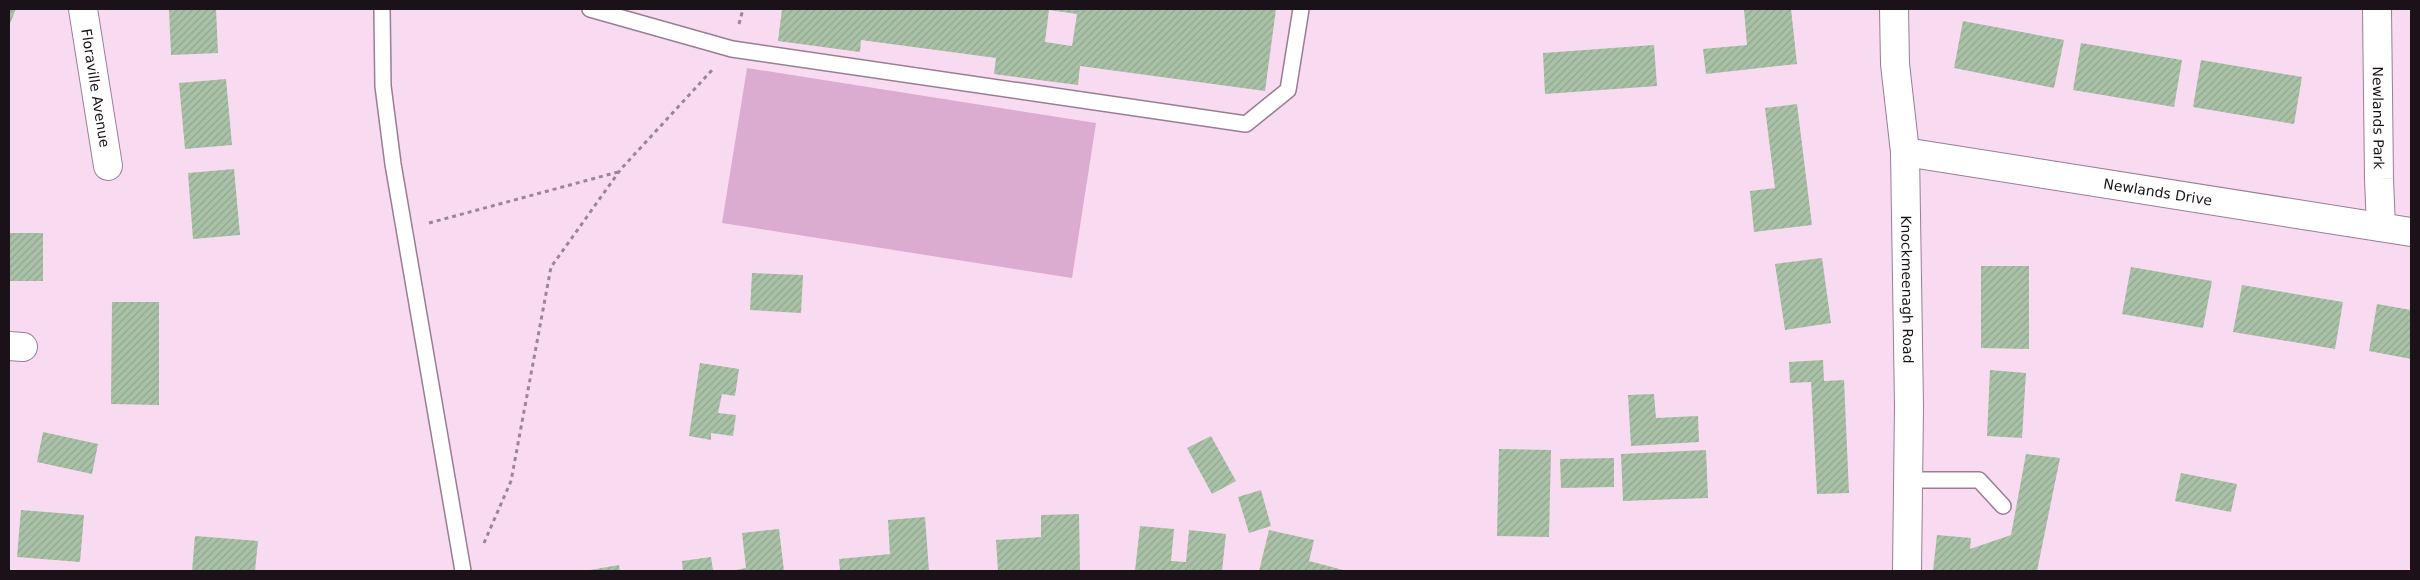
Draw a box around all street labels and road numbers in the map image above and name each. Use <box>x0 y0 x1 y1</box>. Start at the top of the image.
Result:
street label: Floraville Avenue <box>78 27 113 149</box>
street label: Newlands Park <box>2370 66 2387 170</box>
street label: Newlands Drive <box>2102 175 2213 208</box>
street label: Knockmeenagh Road <box>1898 215 1916 364</box>

